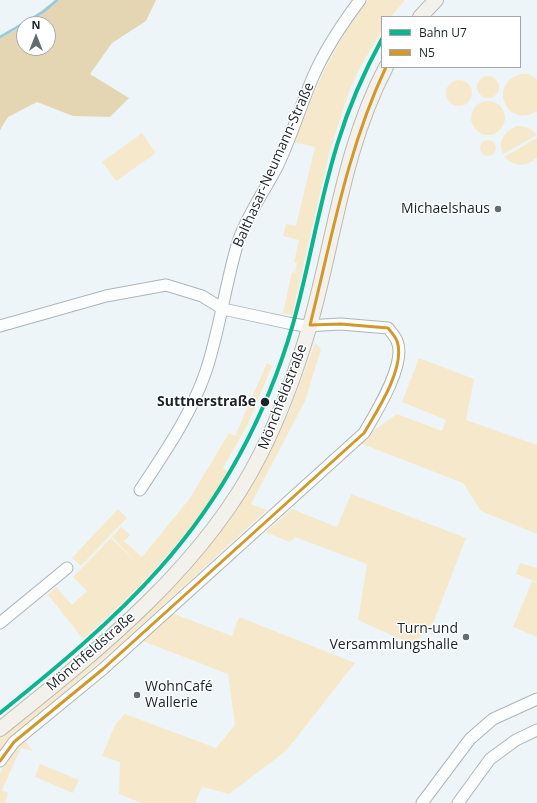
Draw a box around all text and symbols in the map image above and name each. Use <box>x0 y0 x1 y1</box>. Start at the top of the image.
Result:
north arrow <box>16 16 56 56</box>
legend <box>381 16 521 68</box>
text: N <box>32 17 40 32</box>
text: Bahn U7 <box>419 24 467 41</box>
text: N5 <box>419 44 435 61</box>
street label: Balthasar-Neumann-Straße <box>230 80 318 250</box>
place label: Michaelshaus <box>401 201 490 217</box>
marker: Michaelshaus <box>493 204 503 214</box>
street label: Mönchfeldstraße <box>255 342 311 452</box>
place label: Suttnerstraße <box>157 394 256 410</box>
marker: Suttnerstraße <box>259 396 271 408</box>
street label: Mönchfeldstraße <box>43 609 139 695</box>
place label: Turn-und Versammlungshalle <box>329 621 458 654</box>
marker: Turn-und Versammlungshalle <box>461 632 471 642</box>
place label: WohnCafé Wallerie <box>145 679 213 712</box>
marker: WohnCafé Wallerie <box>132 690 142 700</box>

